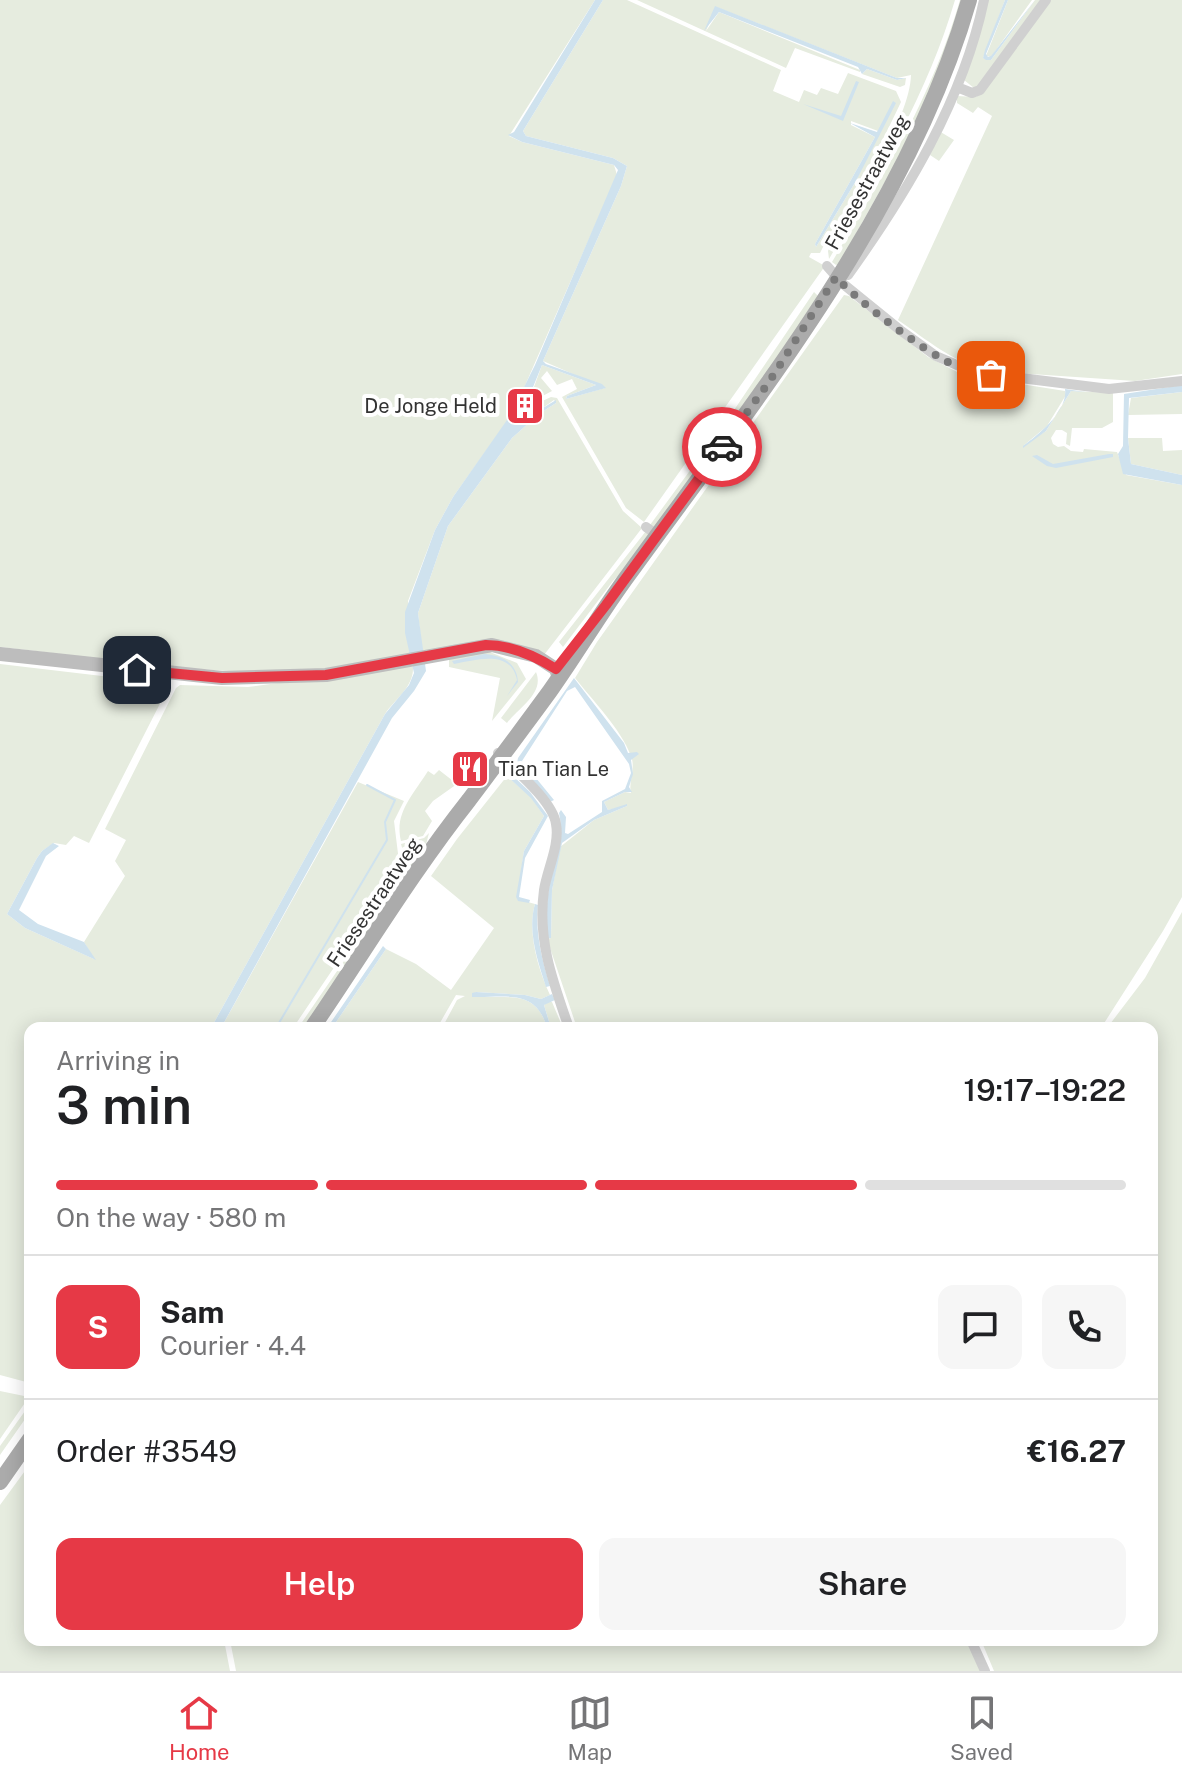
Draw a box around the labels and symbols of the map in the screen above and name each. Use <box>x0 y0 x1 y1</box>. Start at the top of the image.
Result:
street label: Friesestraatweg <box>820 110 914 254</box>
pin <box>957 341 1025 409</box>
building icon: De Jonge Held <box>504 385 546 427</box>
place label: De Jonge Held <box>364 394 497 418</box>
courier <box>682 407 762 487</box>
pin <box>103 636 171 704</box>
restaurant icon: Tian Tian Le <box>449 748 491 790</box>
place label: Tian Tian Le <box>498 757 609 781</box>
street label: Friesestraatweg <box>322 833 426 971</box>

